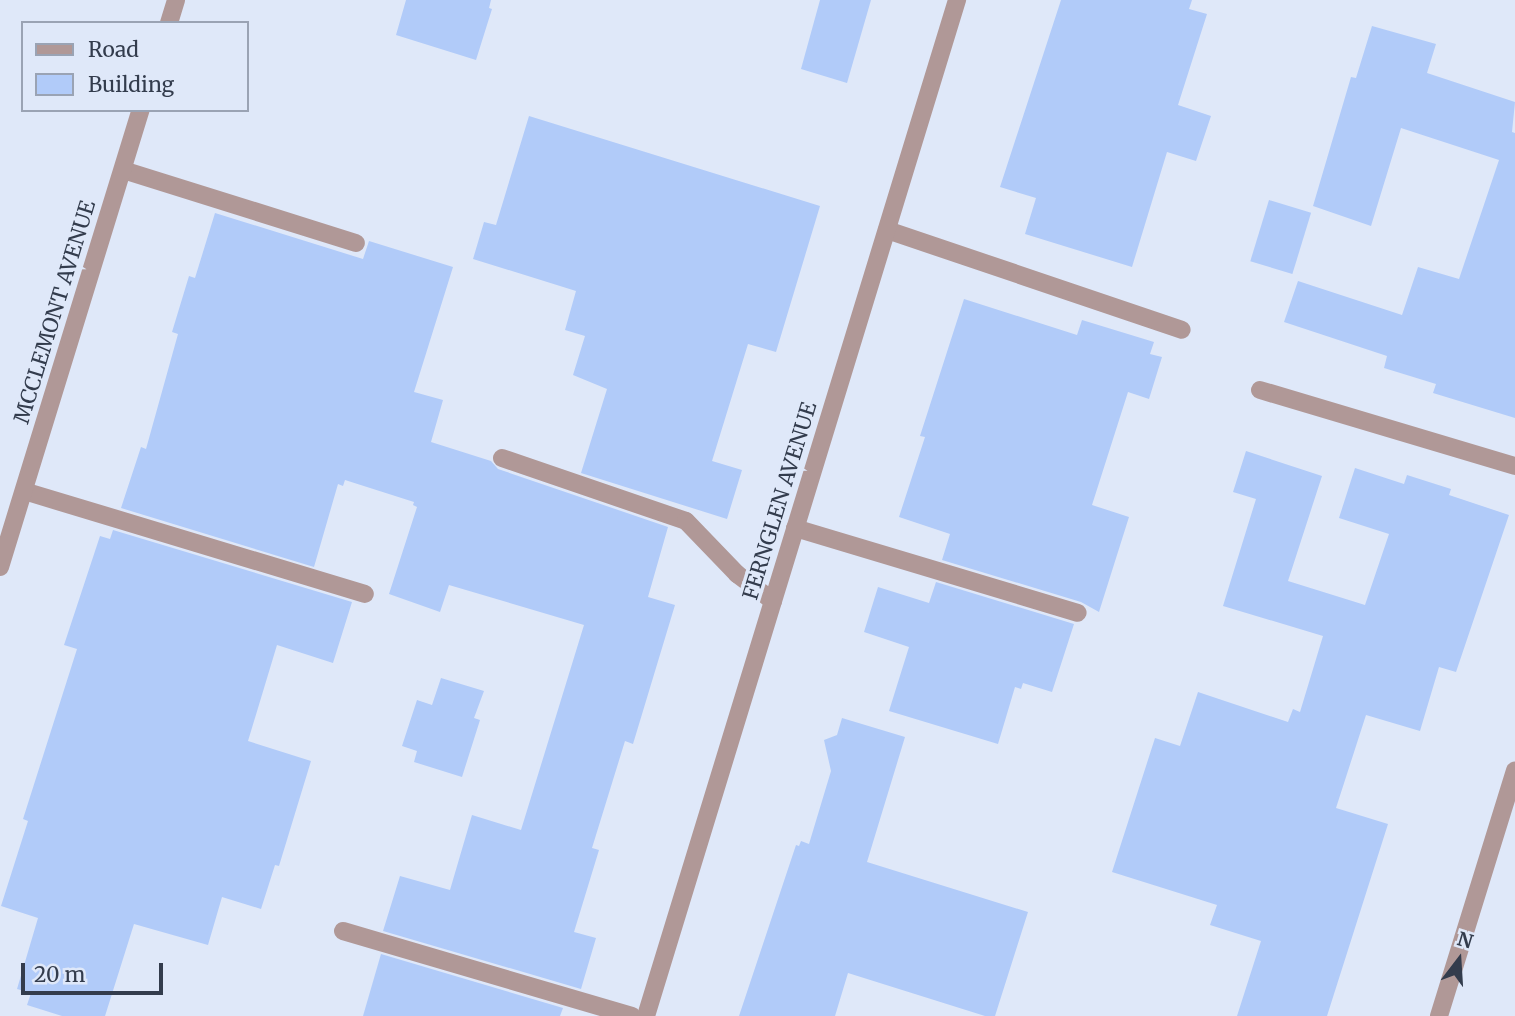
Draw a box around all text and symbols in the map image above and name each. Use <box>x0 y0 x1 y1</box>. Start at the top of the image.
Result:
legend <box>21 21 248 112</box>
text: Road <box>88 36 139 63</box>
text: Building <box>88 71 174 98</box>
street label: MCCLEMONT AVENUE <box>9 197 101 427</box>
street label: FERNGLEN AVENUE <box>738 399 822 603</box>
north arrow <box>1424 925 1494 995</box>
text: N <box>1454 926 1476 954</box>
scale bar <box>24 950 166 994</box>
text: 20 m <box>34 961 85 988</box>

